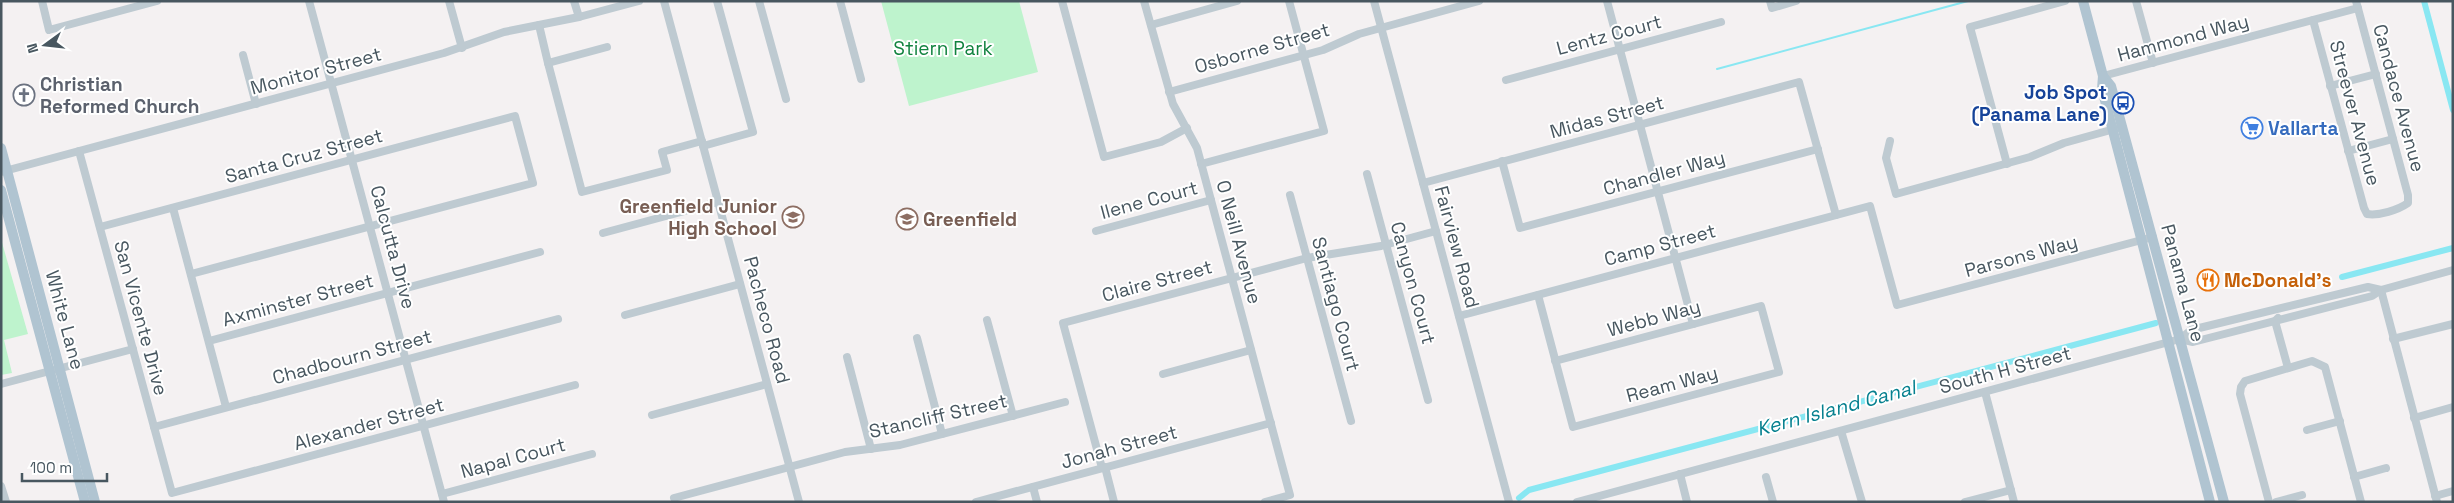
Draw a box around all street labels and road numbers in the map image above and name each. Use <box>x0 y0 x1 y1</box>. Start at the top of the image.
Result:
street label: Hammond Way <box>2114 8 2252 68</box>
street label: Lentz Court <box>1554 9 1664 61</box>
street label: Osborne Street <box>1191 17 1333 79</box>
street label: Candace Avenue <box>2367 21 2431 175</box>
street label: Streever Avenue <box>2324 38 2386 188</box>
street label: Monitor Street <box>248 41 384 101</box>
street label: Midas Street <box>1547 90 1667 144</box>
street label: Santa Cruz Street <box>222 123 386 189</box>
street label: Chandler Way <box>1600 145 1728 201</box>
street label: Ilene Court <box>1098 175 1200 225</box>
street label: O Neill Avenue <box>1210 177 1268 307</box>
street label: Calcutta Drive <box>364 182 422 312</box>
street label: Fairview Road <box>1429 183 1485 311</box>
street label: Camp Street <box>1601 218 1719 272</box>
street label: Canyon Court <box>1385 219 1441 347</box>
street label: Panama Lane <box>2155 221 2211 345</box>
street label: Parsons Way <box>1962 229 2080 283</box>
street label: Santiago Court <box>1306 234 1366 374</box>
street label: San Vicente Drive <box>108 238 174 398</box>
street label: Pacheco Road <box>738 254 796 386</box>
street label: Claire Street <box>1099 254 1215 308</box>
street label: White Lane <box>40 268 90 372</box>
street label: Axminster Street <box>220 268 376 332</box>
street label: Webb Way <box>1605 294 1703 342</box>
street label: Chadbourn Street <box>270 324 434 390</box>
street label: South H Street <box>1936 340 2074 400</box>
street label: Ream Way <box>1623 360 1721 408</box>
street label: Stancliff Street <box>866 388 1010 444</box>
street label: Alexander Street <box>291 392 447 456</box>
street label: Jonah Street <box>1058 419 1180 475</box>
street label: Napal Court <box>458 432 568 484</box>

